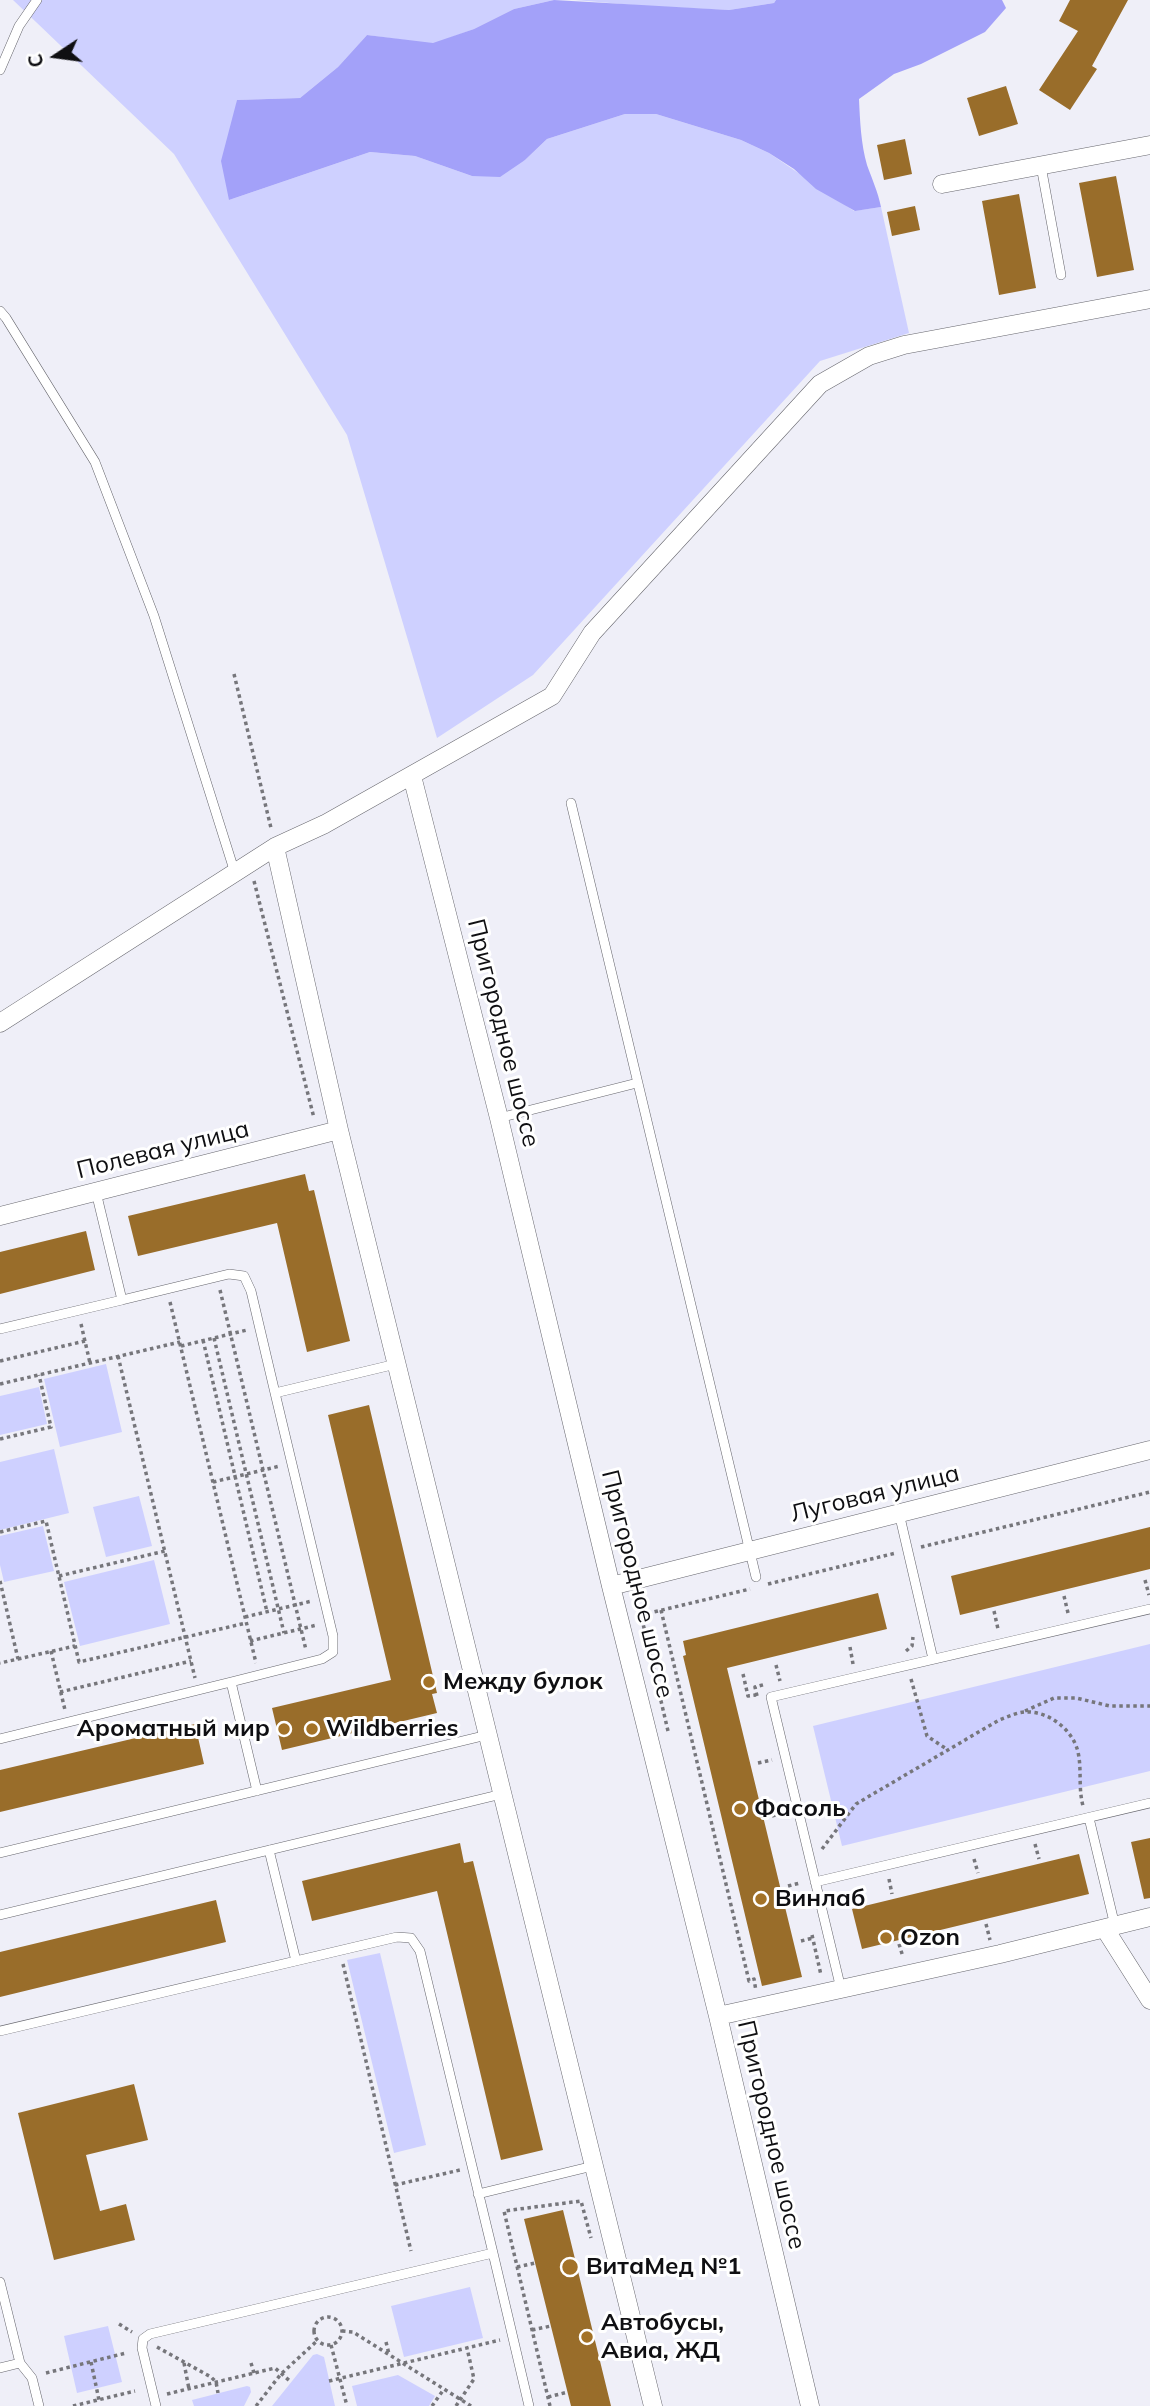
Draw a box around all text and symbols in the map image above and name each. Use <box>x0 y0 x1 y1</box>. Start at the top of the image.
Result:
north arrow <box>21 21 91 91</box>
text: С <box>22 52 49 70</box>
street label: Пригородное шоссе <box>461 916 545 1150</box>
street label: Полевая улица <box>74 1115 252 1185</box>
street label: Луговая улица <box>787 1459 963 1529</box>
street label: Пригородное шоссе <box>595 1467 679 1701</box>
place label: Между булок <box>443 1668 603 1696</box>
marker: Между булок <box>421 1674 437 1690</box>
place label: Ароматный мир <box>77 1715 270 1743</box>
place label: Wildberries <box>326 1715 459 1743</box>
marker: Ароматный мир <box>276 1721 292 1737</box>
marker: Wildberries <box>304 1721 320 1737</box>
place label: Фасоль <box>754 1795 846 1823</box>
marker: Фасоль <box>732 1801 748 1817</box>
place label: Винлаб <box>775 1885 866 1913</box>
marker: Винлаб <box>753 1891 769 1907</box>
place label: Ozon <box>900 1924 960 1952</box>
marker: Ozon <box>878 1930 894 1946</box>
street label: Пригородное шоссе <box>731 2018 811 2252</box>
place label: ВитаМед №1 <box>586 2253 741 2281</box>
marker: ВитаМед №1 <box>560 2257 580 2277</box>
place label: Автобусы, Авиа, ЖД <box>601 2309 724 2365</box>
marker: Автобусы, Авиа, ЖД <box>579 2329 595 2345</box>

